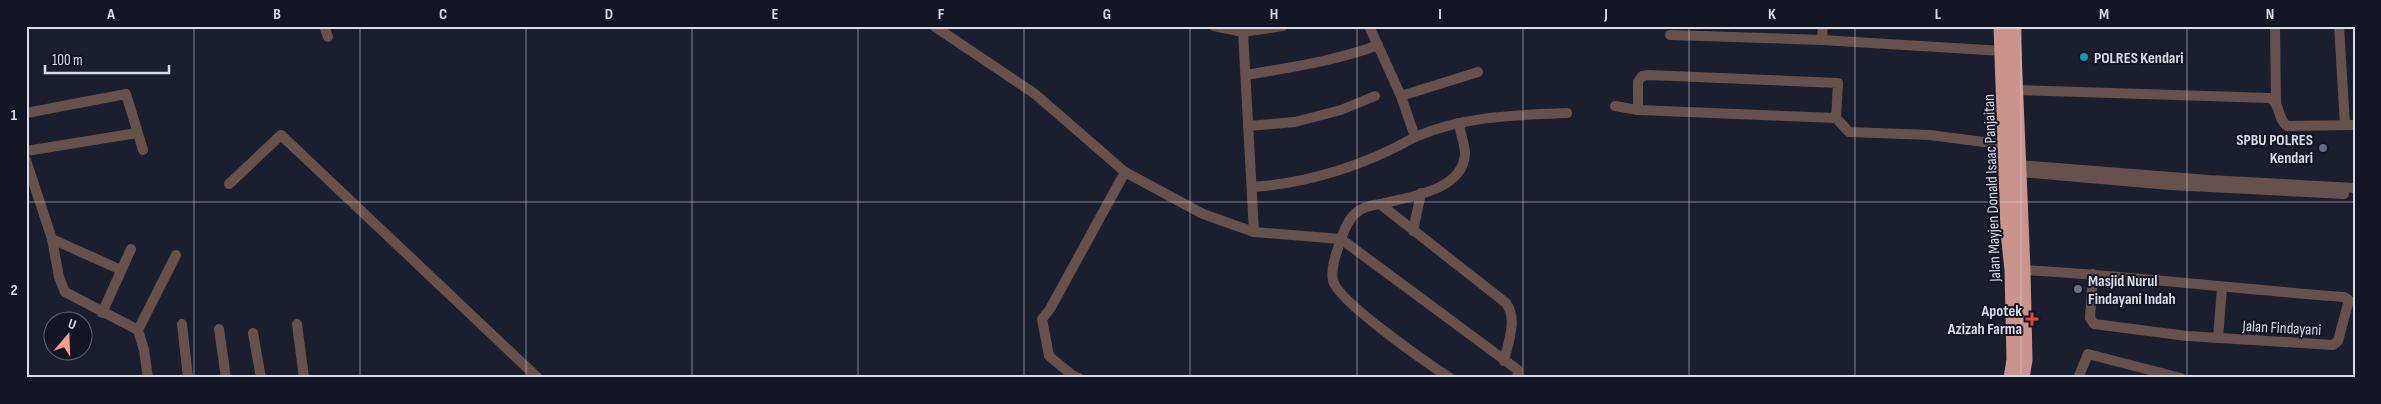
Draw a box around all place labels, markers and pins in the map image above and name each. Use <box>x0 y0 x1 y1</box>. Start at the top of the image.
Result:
place label: POLRES Kendari <box>2094 49 2184 68</box>
marker: POLRES Kendari <box>2078 51 2090 63</box>
place label: SPBU POLRES Kendari <box>2236 131 2313 168</box>
marker: SPBU POLRES Kendari <box>2317 142 2329 154</box>
place label: Masjid Nurul Findayani Indah <box>2088 272 2176 309</box>
marker: Masjid Nurul Findayani Indah <box>2072 283 2084 295</box>
place label: Apotek Azizah Farma <box>1947 302 2022 339</box>
marker: Apotek Azizah Farma <box>2026 313 2038 325</box>

